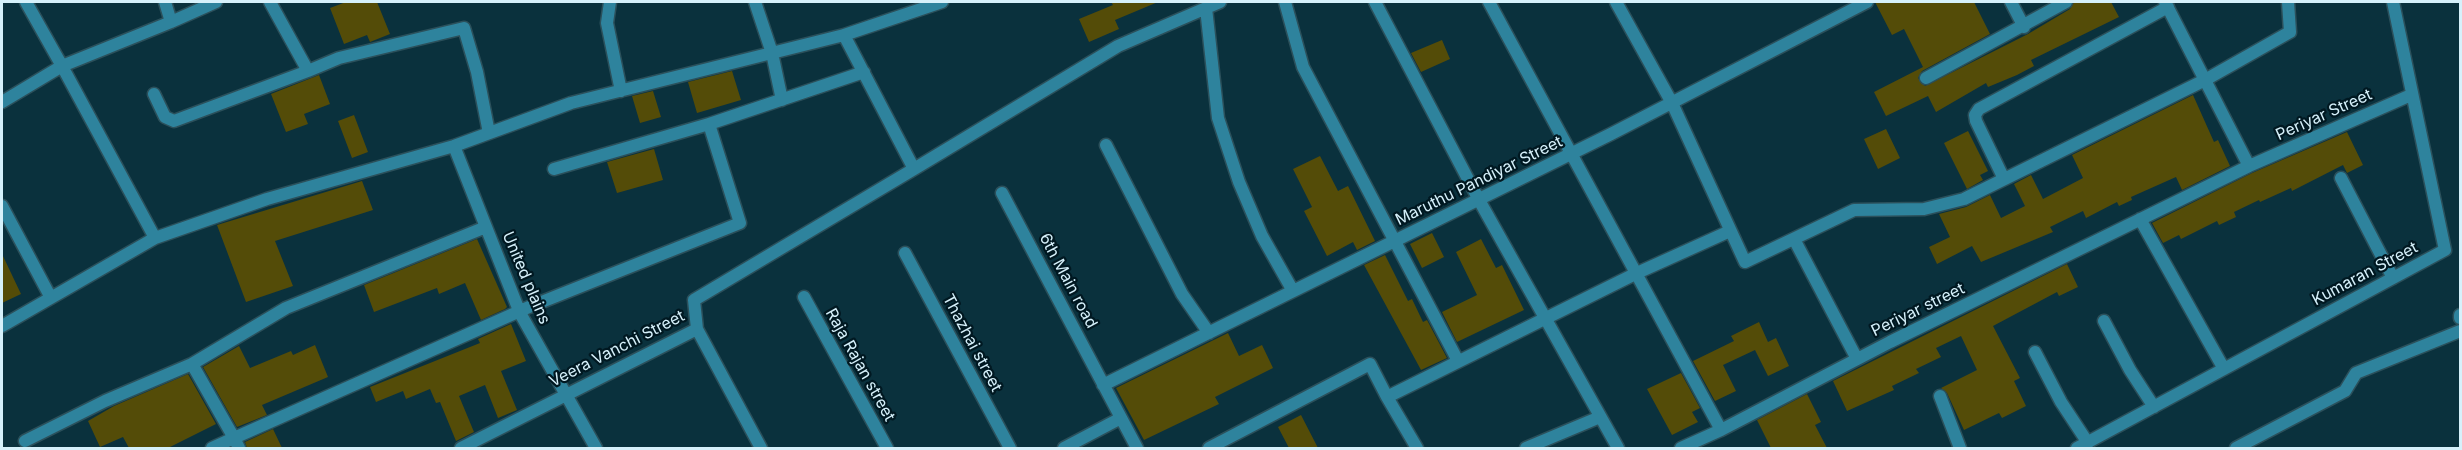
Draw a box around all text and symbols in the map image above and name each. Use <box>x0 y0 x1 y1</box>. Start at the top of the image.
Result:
street label: Periyar Street <box>2273 85 2375 145</box>
street label: Maruthu Pandiyar Street <box>1392 132 1566 230</box>
street label: United plains <box>498 229 554 327</box>
street label: 6th Main road <box>1035 230 1101 332</box>
street label: Kumaran Street <box>2309 238 2421 310</box>
street label: Periyar street <box>1868 279 1968 341</box>
street label: Thazhai street <box>938 291 1006 395</box>
street label: Raja Rajan street <box>821 305 899 425</box>
street label: Veera Vanchi Street <box>546 307 688 391</box>

